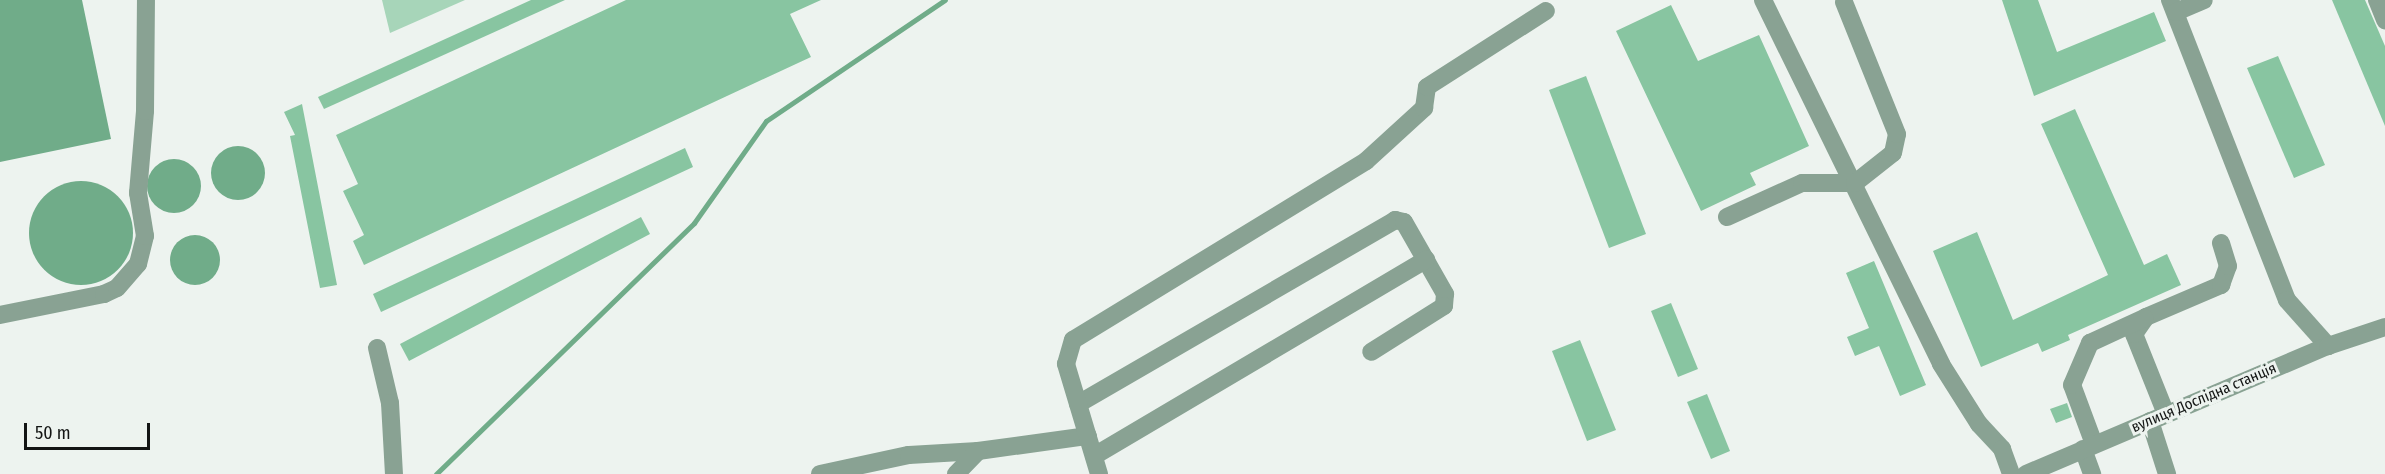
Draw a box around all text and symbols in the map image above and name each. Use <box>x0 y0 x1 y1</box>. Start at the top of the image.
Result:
street label: вулиця Дослідна станція <box>2129 359 2279 437</box>
scale bar <box>27 411 153 449</box>
text: 50 m <box>35 422 71 444</box>

